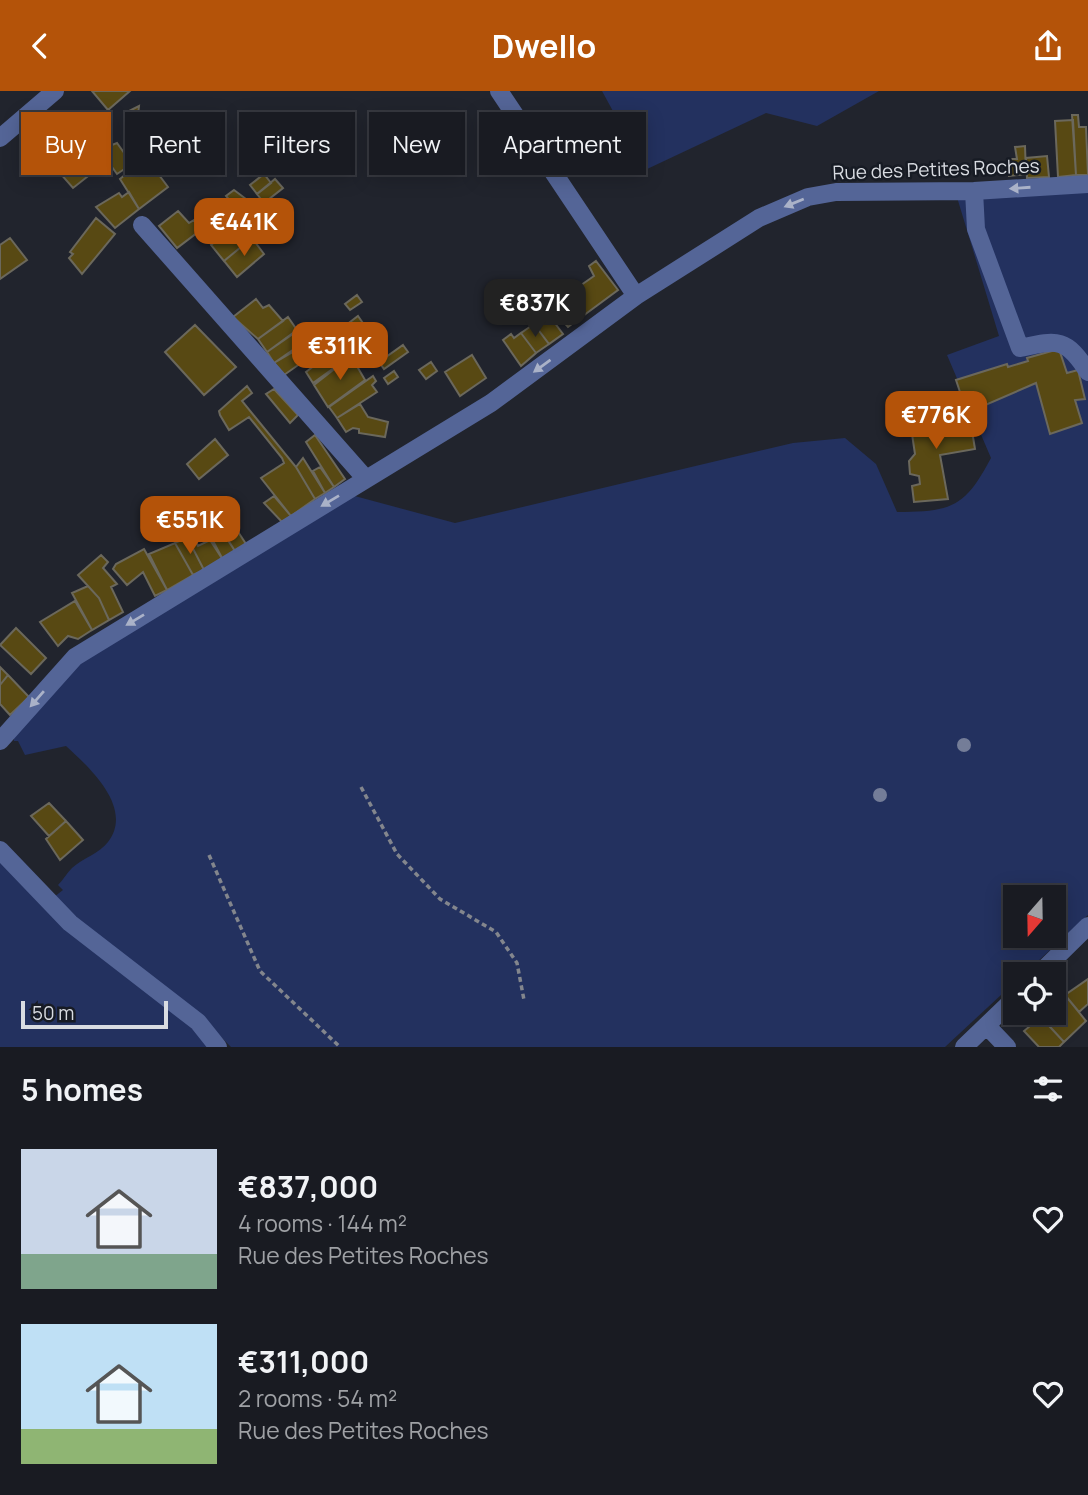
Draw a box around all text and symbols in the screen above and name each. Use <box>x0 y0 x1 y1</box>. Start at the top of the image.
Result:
text: Dwello <box>492 24 596 68</box>
icon: back <box>21 27 59 65</box>
icon: share <box>1029 27 1067 65</box>
chip: Buy <box>21 112 111 175</box>
chip: Rent <box>125 112 225 175</box>
chip: Filters <box>239 112 355 175</box>
chip: New <box>369 112 465 175</box>
chip: Apartment <box>479 112 646 175</box>
street label: Rue des Petites Roches <box>832 152 1040 186</box>
one-way arrow <box>1009 183 1031 194</box>
one-way arrow <box>784 197 804 209</box>
pin: €441K <box>195 199 293 258</box>
text: €441K <box>210 205 278 237</box>
pin: €837K <box>486 279 584 339</box>
text: €837K <box>500 286 570 318</box>
pin: €311K <box>291 323 389 382</box>
text: €311K <box>308 329 372 361</box>
one-way arrow <box>533 359 551 373</box>
pin: €776K <box>887 391 985 451</box>
text: €776K <box>901 398 971 430</box>
one-way arrow <box>320 495 339 508</box>
pin: €551K <box>141 497 239 556</box>
text: €551K <box>156 503 224 535</box>
one-way arrow <box>126 613 145 626</box>
one-way arrow <box>29 690 45 708</box>
north arrow <box>1003 885 1066 949</box>
map controls <box>1003 885 1066 1025</box>
button: locate <box>1003 962 1066 1025</box>
scale bar <box>21 998 168 1030</box>
text: 50 m <box>32 1000 74 1026</box>
text: 5 homes <box>21 1069 143 1110</box>
icon: filters <box>1029 1070 1067 1108</box>
text: €837,000 <box>238 1166 378 1207</box>
icon: home <box>77 1177 161 1261</box>
icon: heart <box>1029 1200 1067 1238</box>
text: 4 rooms · 144 m² <box>238 1207 407 1239</box>
text: Rue des Petites Roches <box>238 1239 489 1271</box>
text: €311,000 <box>238 1341 369 1382</box>
icon: home <box>77 1352 161 1436</box>
icon: heart <box>1029 1375 1067 1413</box>
text: 2 rooms · 54 m² <box>238 1382 397 1414</box>
text: Rue des Petites Roches <box>238 1414 489 1446</box>

